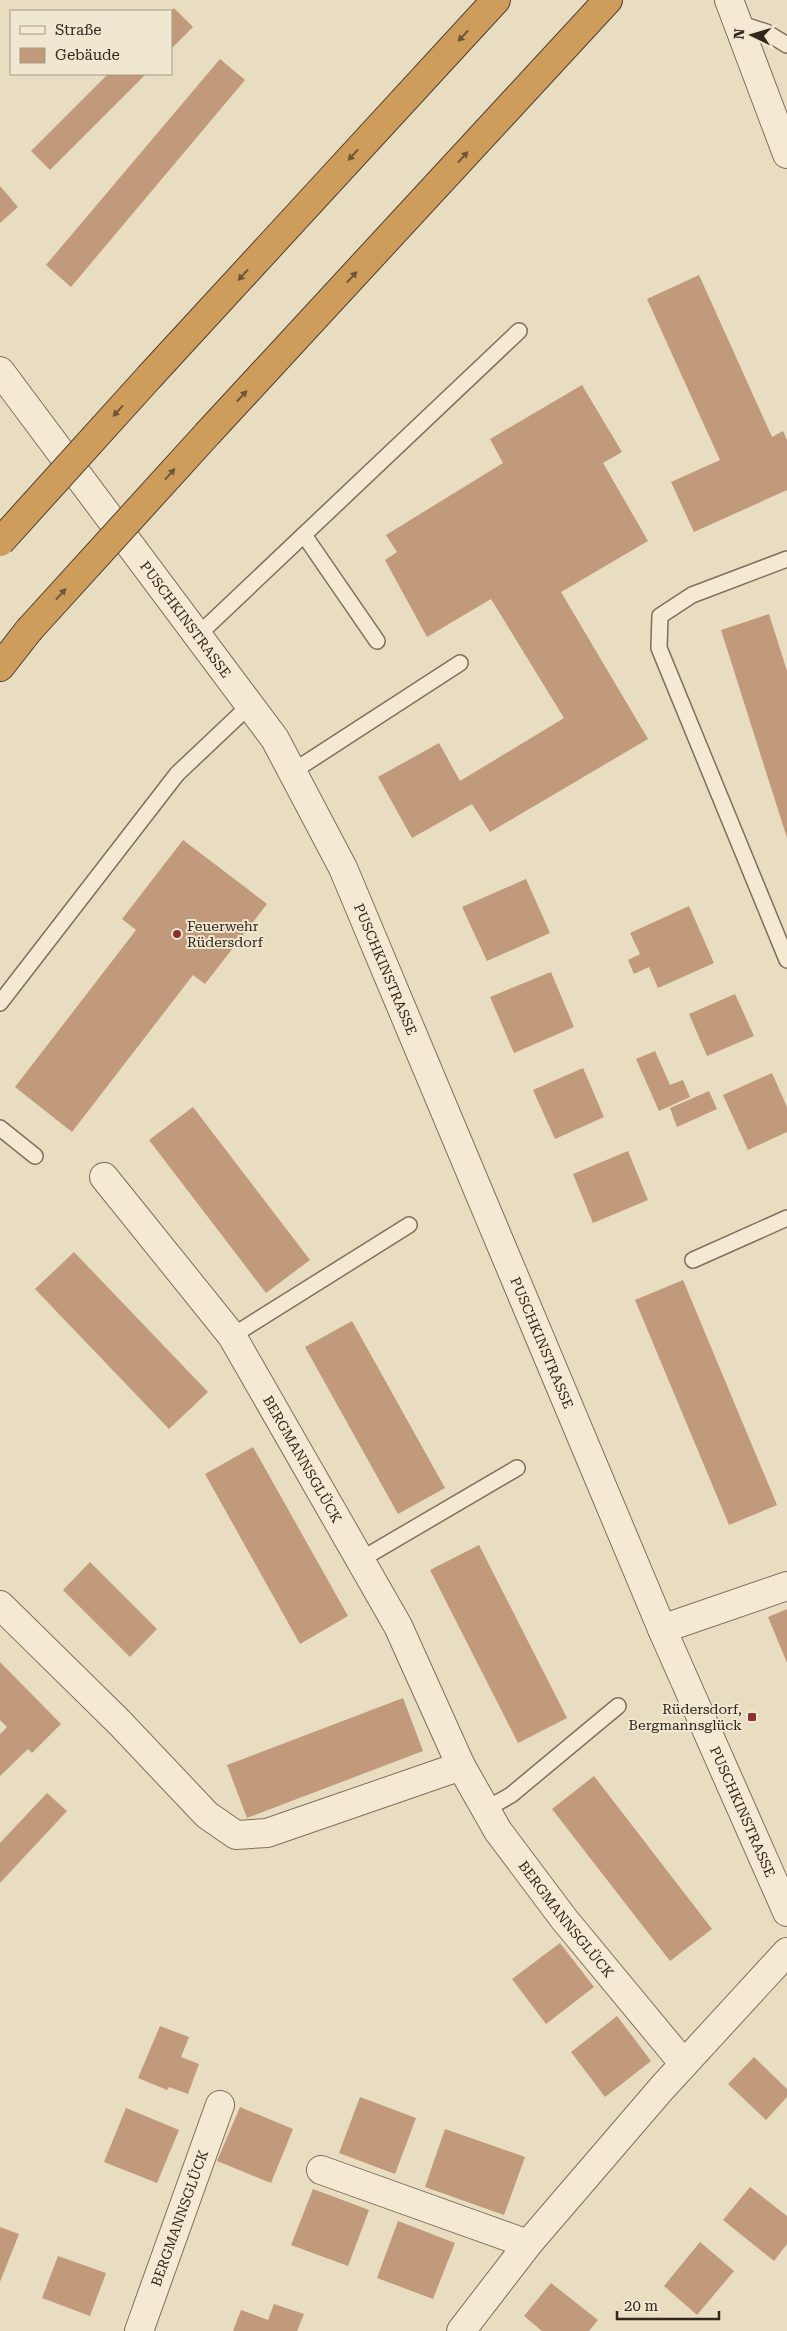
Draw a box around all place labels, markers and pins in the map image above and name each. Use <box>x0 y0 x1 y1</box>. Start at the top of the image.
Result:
place label: Feuerwehr Rüdersdorf <box>187 918 264 950</box>
marker: Feuerwehr Rüdersdorf <box>171 928 183 940</box>
place label: Rüdersdorf, Bergmannsglück <box>629 1701 742 1733</box>
marker: Rüdersdorf, Bergmannsglück <box>746 1711 758 1723</box>

